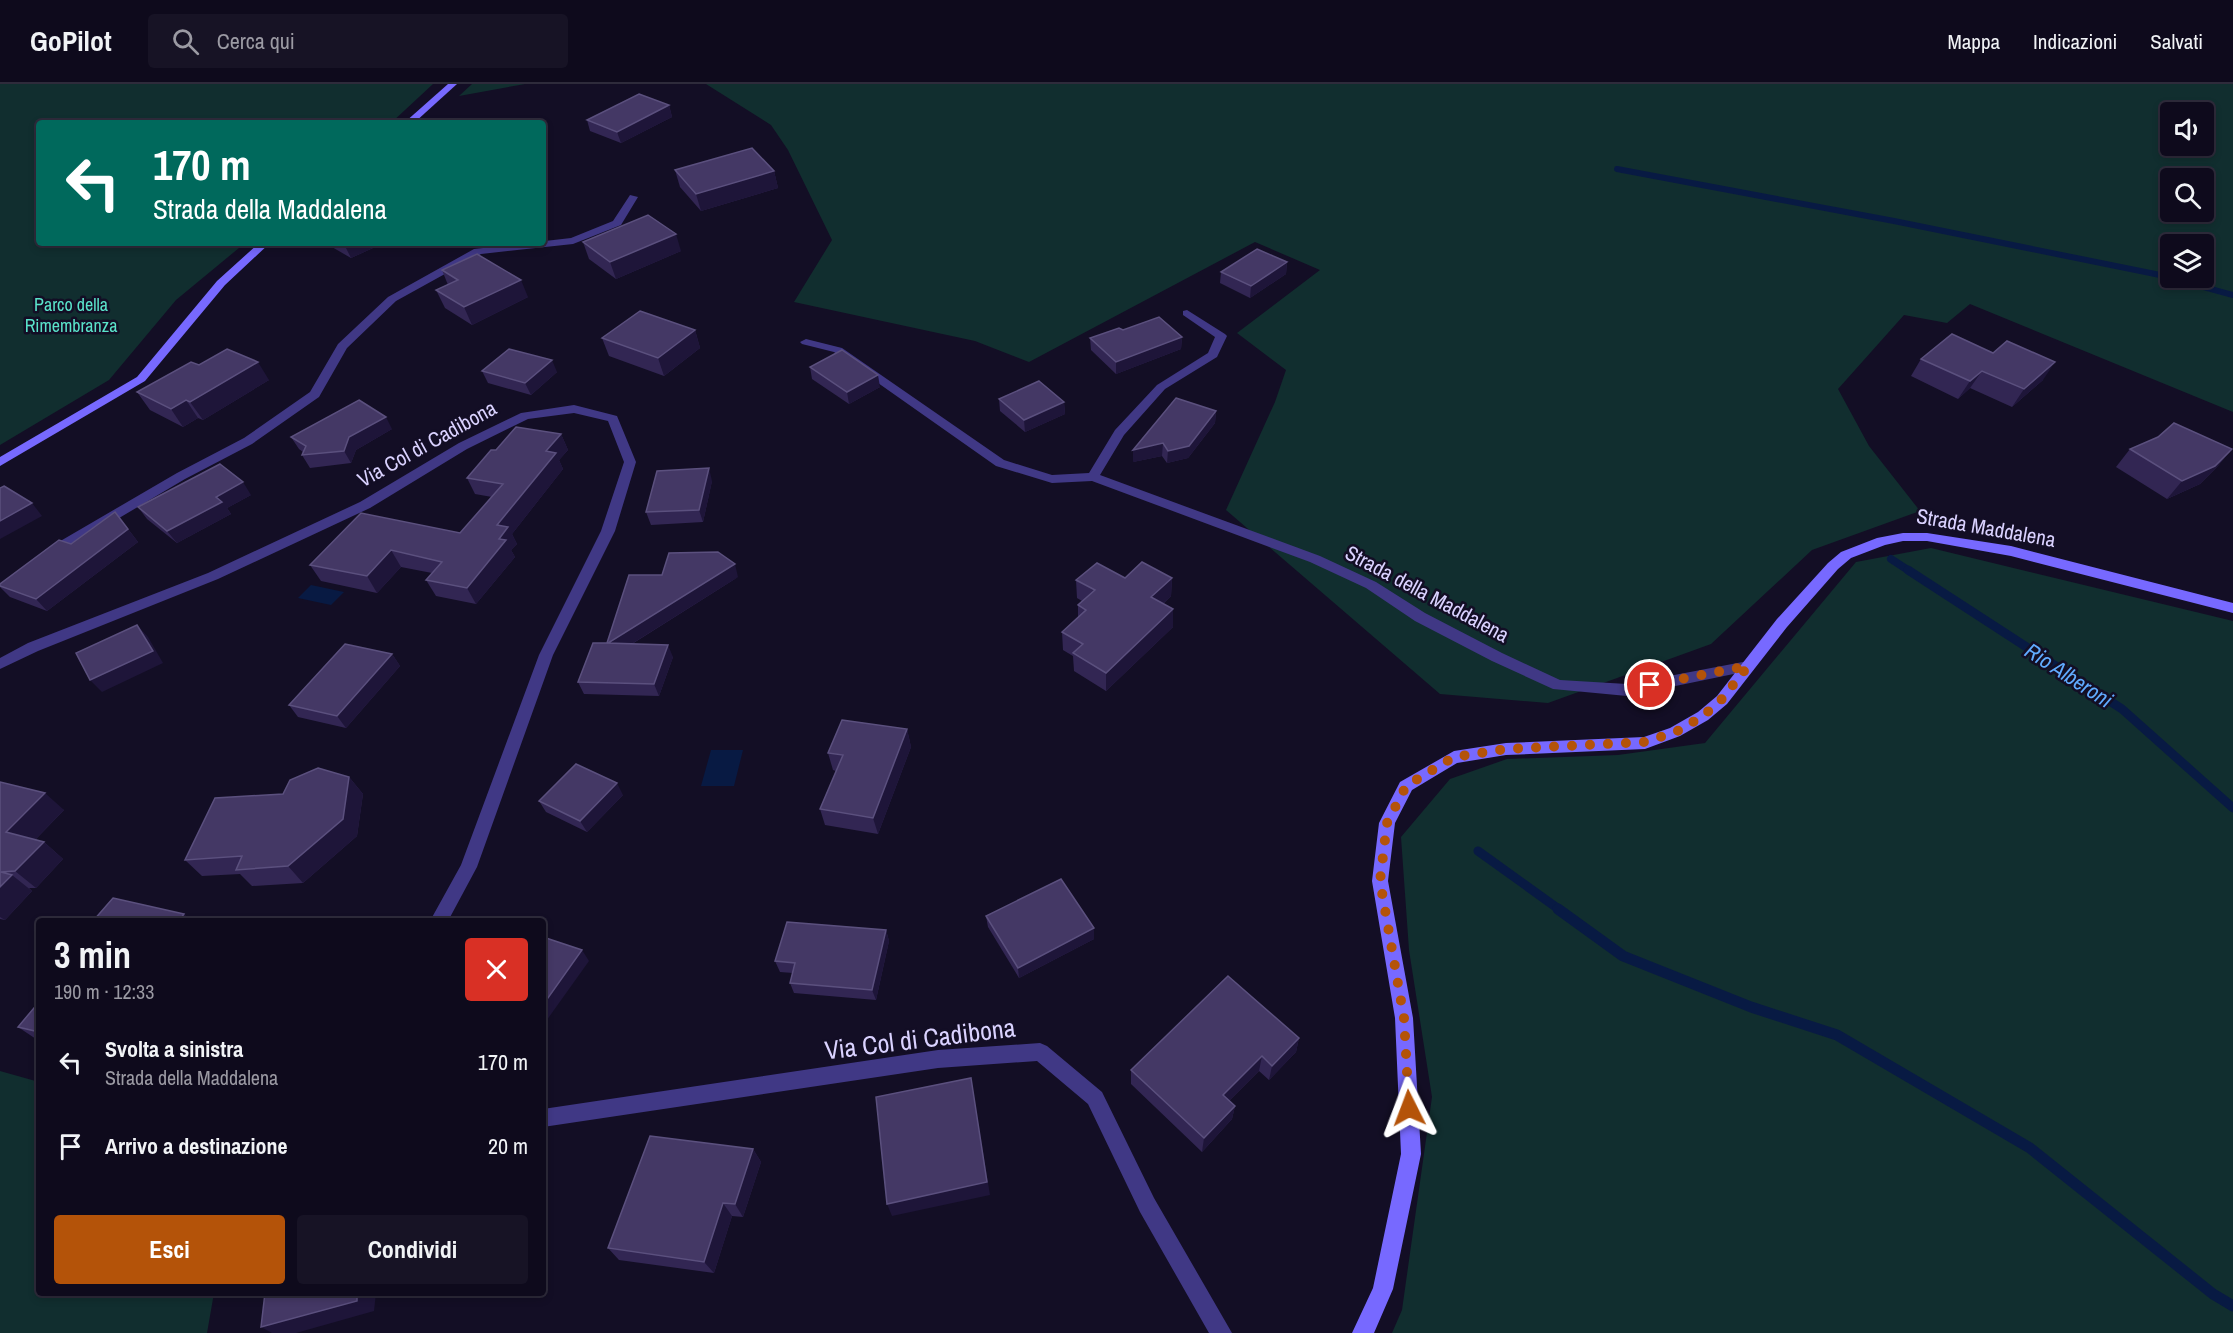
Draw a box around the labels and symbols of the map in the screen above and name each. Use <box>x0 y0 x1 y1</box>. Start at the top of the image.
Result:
park label: Parco della Rimembranza <box>25 292 117 338</box>
street label: Via Col di Cadibona <box>352 393 502 494</box>
street label: Strada Maddalena <box>1914 501 2058 554</box>
street label: Strada della Maddalena <box>1340 538 1515 649</box>
water label: Rio Alberoni <box>2019 635 2119 715</box>
pin <box>1624 659 1675 710</box>
street label: Via Col di Cadibona <box>823 1009 1017 1068</box>
position arrow <box>1377 1076 1441 1140</box>

